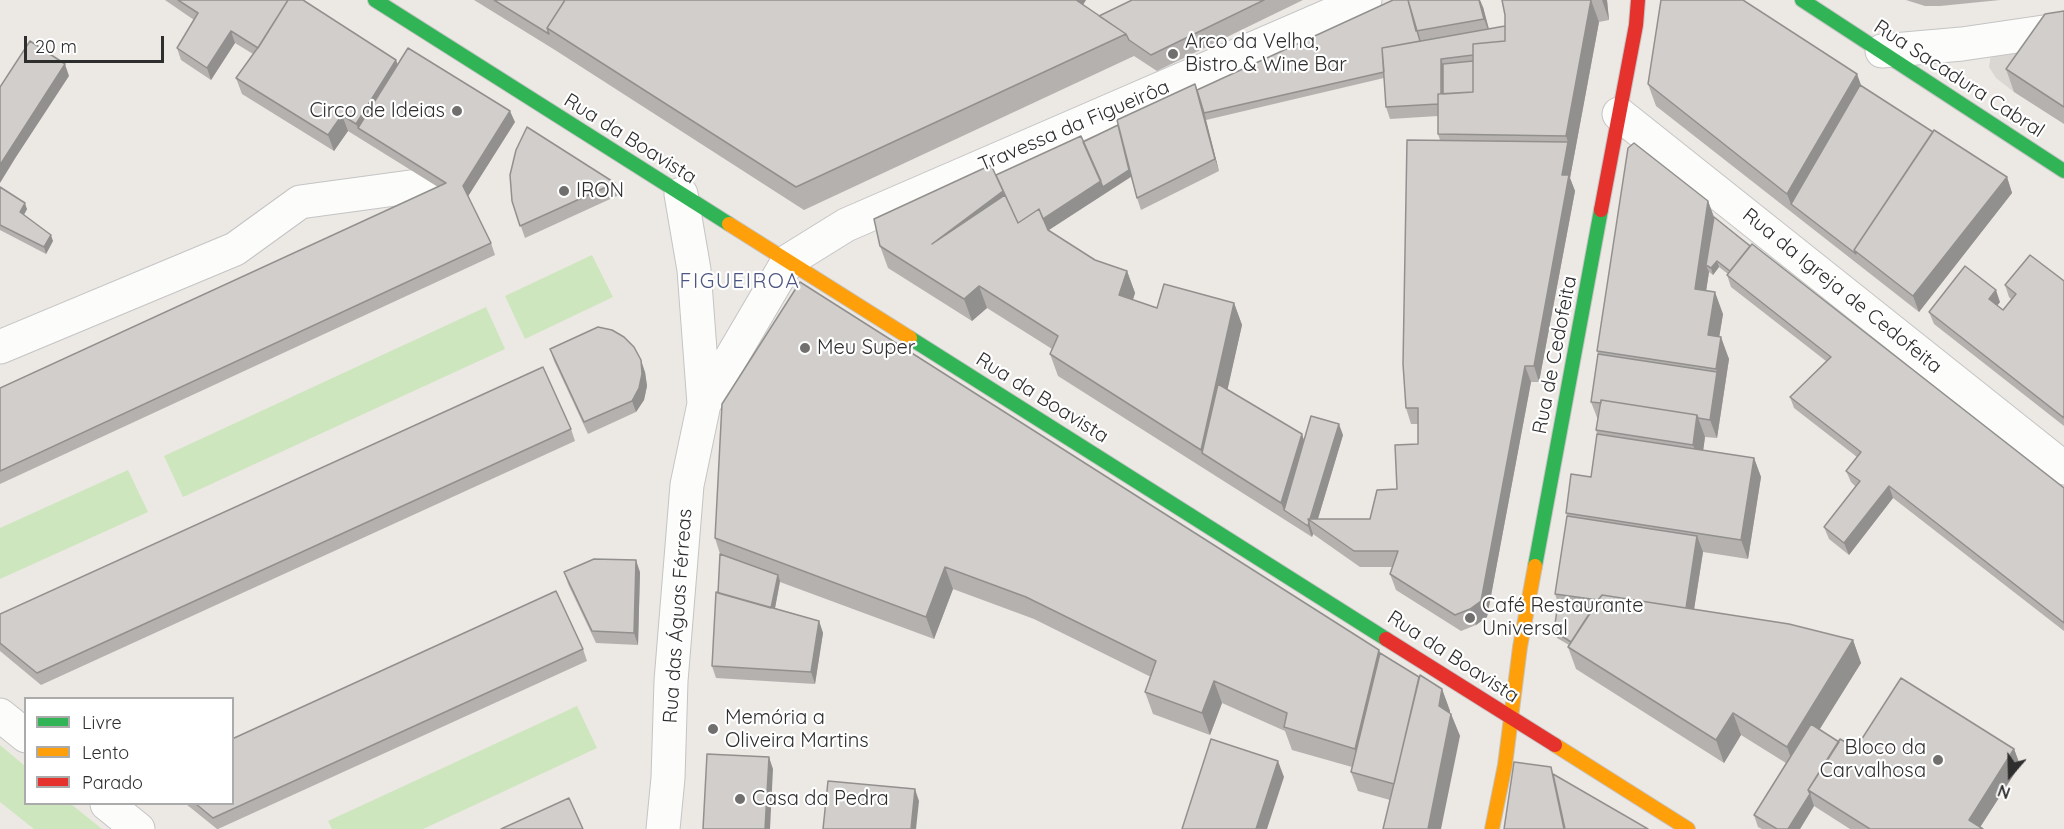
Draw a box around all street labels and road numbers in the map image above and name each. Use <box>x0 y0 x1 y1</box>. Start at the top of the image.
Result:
street label: Rua Sacadura Cabral <box>1869 15 2049 143</box>
street label: Travessa da Figueirôa <box>975 75 1173 177</box>
street label: Rua da Boavista <box>559 89 701 189</box>
street label: Rua da Igreja de Cedofeita <box>1738 203 1946 379</box>
street label: Rua de Cedofeita <box>1528 274 1582 436</box>
street label: Rua da Boavista <box>971 348 1113 448</box>
street label: Rua das Águas Férreas <box>659 508 697 724</box>
street label: Rua da Boavista <box>1383 606 1523 708</box>

